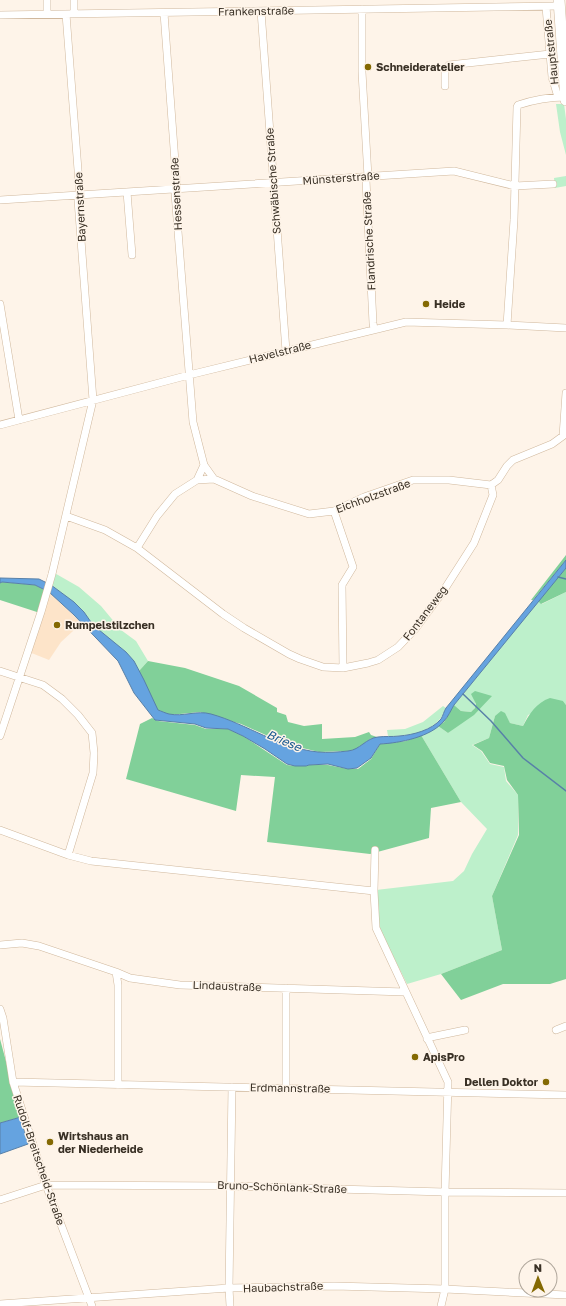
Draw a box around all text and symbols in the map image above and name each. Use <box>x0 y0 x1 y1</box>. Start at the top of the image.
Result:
street label: Frankenstraße <box>218 3 294 18</box>
street label: Hauptstraße <box>541 19 560 85</box>
place label: Schneideratelier <box>376 60 465 73</box>
marker: Schneideratelier <box>363 62 373 72</box>
street label: Schwäbische Straße <box>262 128 283 235</box>
street label: Hessenstraße <box>167 157 184 231</box>
street label: Münsterstraße <box>302 168 380 187</box>
street label: Bayernstraße <box>71 172 88 242</box>
street label: Flandrische Straße <box>359 191 378 291</box>
place label: Heide <box>434 297 466 310</box>
marker: Heide <box>421 299 431 309</box>
street label: Havelstraße <box>247 338 312 366</box>
street label: Eichholzstraße <box>334 476 412 515</box>
street label: Fontaneweg <box>400 583 449 643</box>
place label: Rumpelstilzchen <box>65 618 155 631</box>
marker: Rumpelstilzchen <box>52 620 62 630</box>
water label: Briese <box>265 727 305 755</box>
street label: Lindaustraße <box>192 978 262 993</box>
place label: ApisPro <box>423 1050 465 1063</box>
marker: ApisPro <box>410 1052 420 1062</box>
place label: Dellen Doktor <box>464 1075 539 1088</box>
marker: Dellen Doktor <box>541 1077 551 1087</box>
street label: Erdmannstraße <box>250 1080 330 1095</box>
street label: Rudolf-Breitscheid-Straße <box>11 1093 68 1227</box>
place label: Wirtshaus an der Niederheide <box>58 1129 144 1155</box>
marker: Wirtshaus an der Niederheide <box>45 1137 55 1147</box>
street label: Bruno-Schönlank-Straße <box>217 1178 347 1195</box>
north arrow <box>518 1258 558 1298</box>
text: N <box>534 1261 542 1274</box>
street label: Haubachstraße <box>243 1279 323 1294</box>

